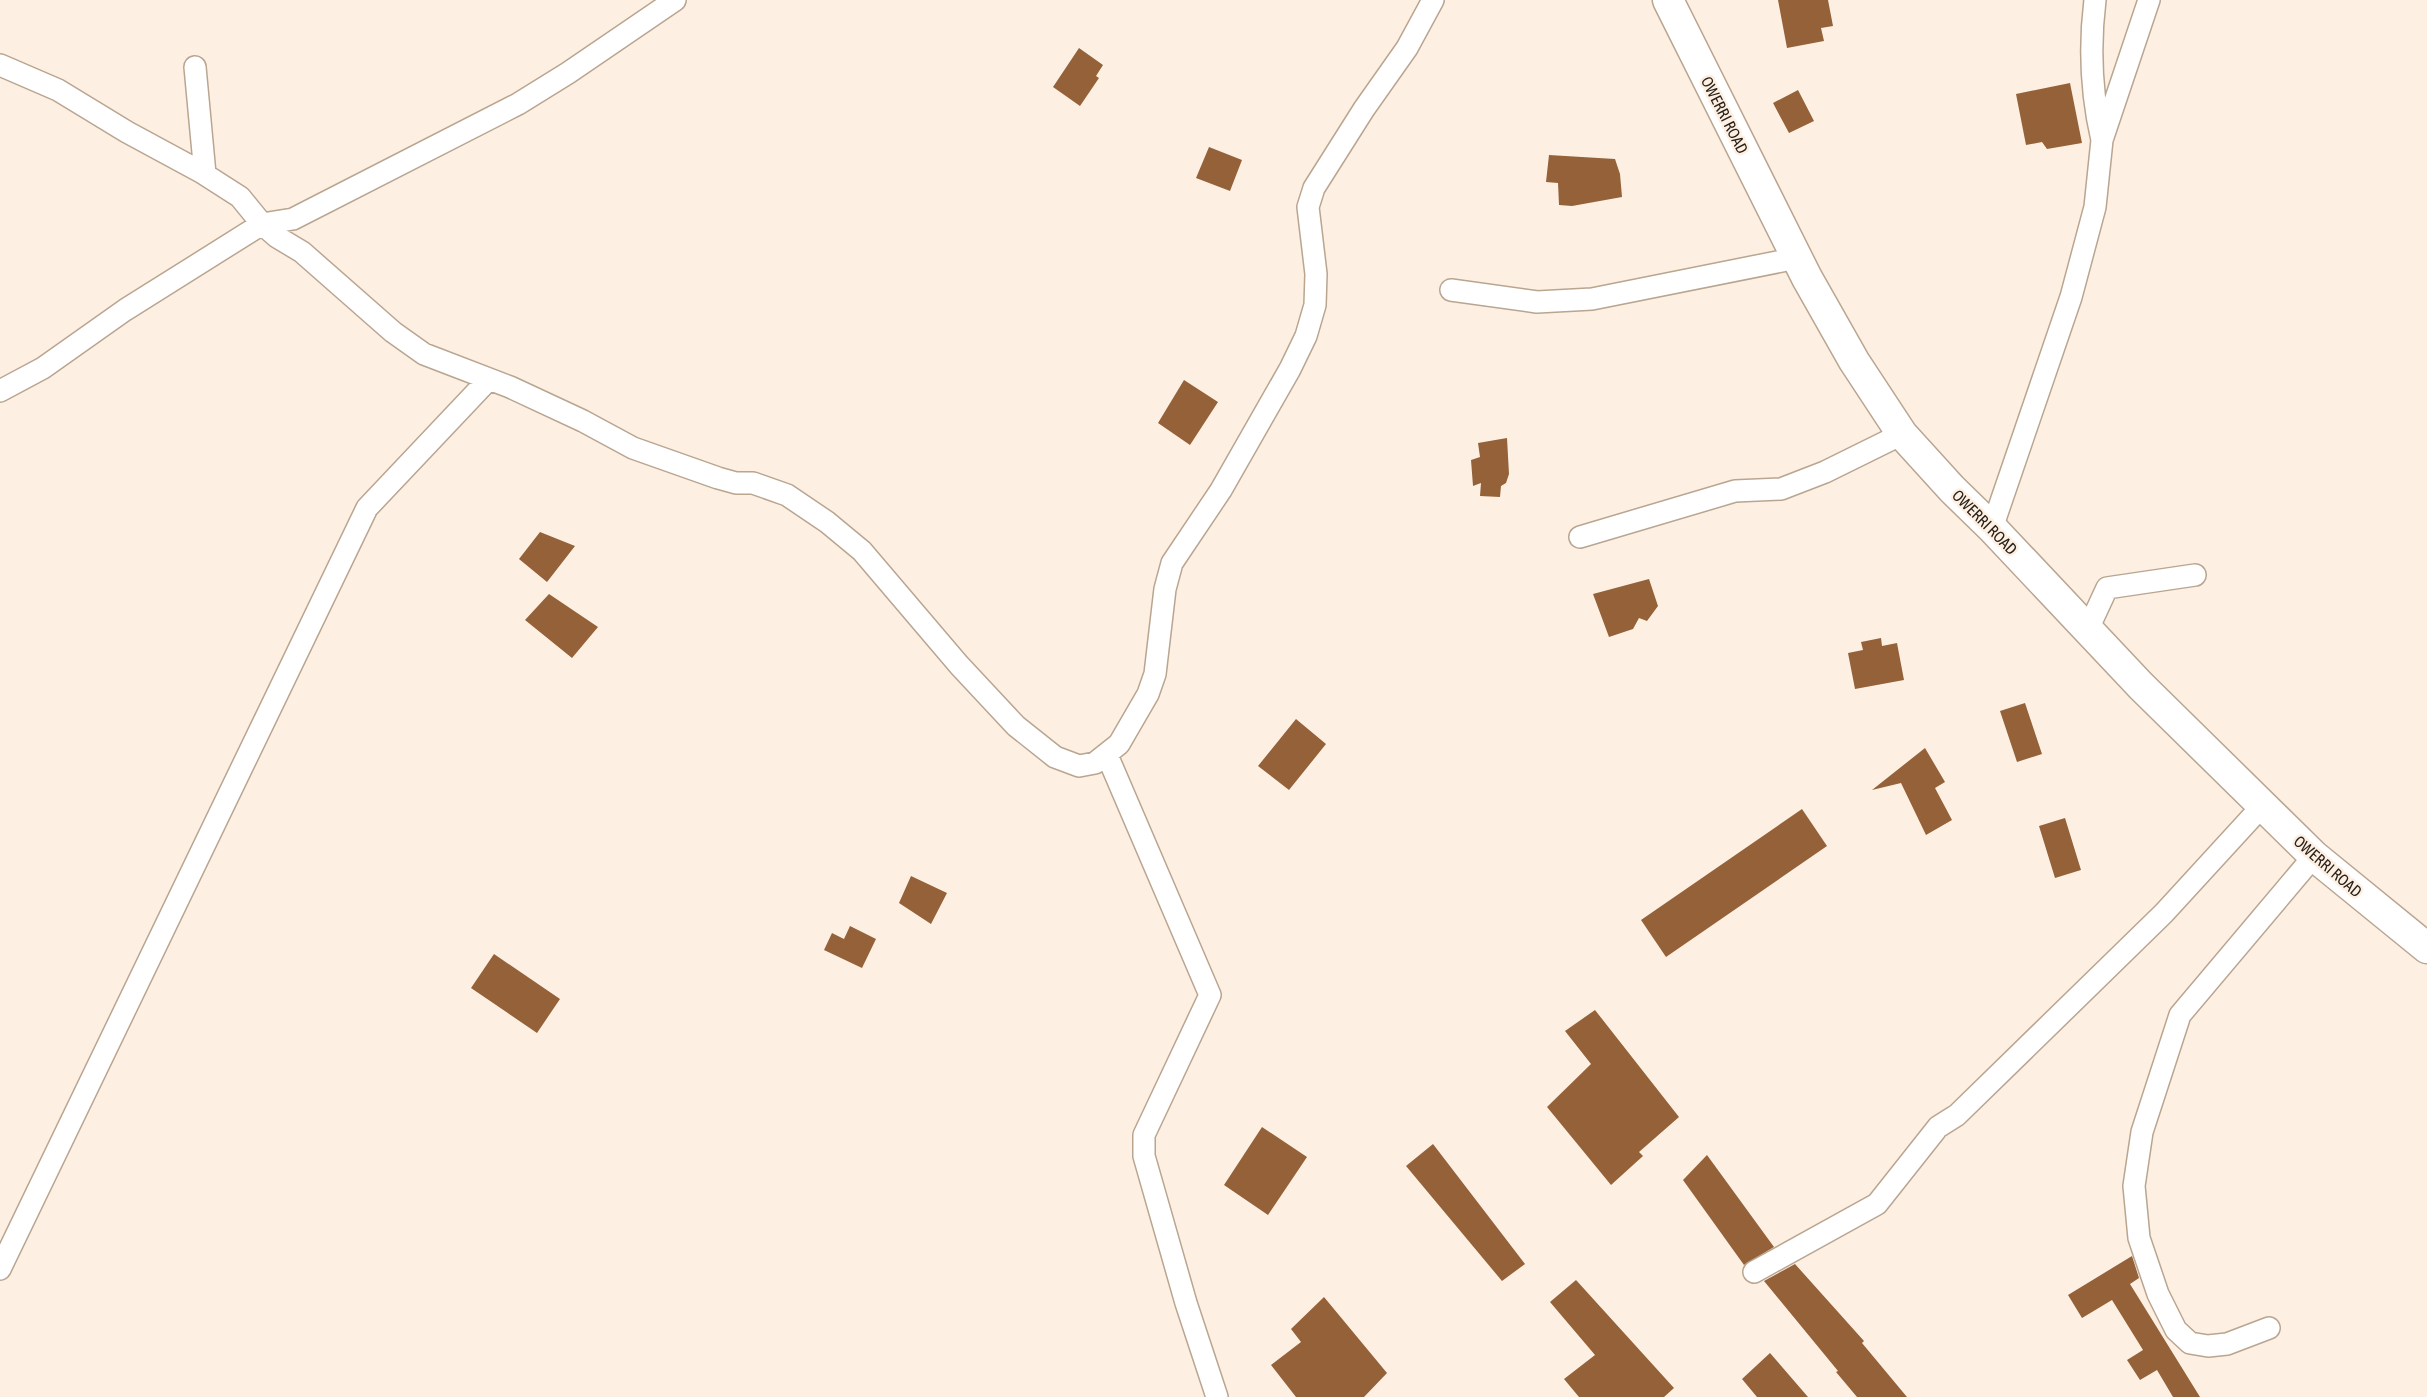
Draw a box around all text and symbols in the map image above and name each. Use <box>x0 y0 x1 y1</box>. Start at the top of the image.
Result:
street label: OWERRI ROAD <box>1698 74 1752 156</box>
street label: OWERRI ROAD <box>1949 486 2021 558</box>
street label: OWERRI ROAD <box>2290 832 2366 900</box>

